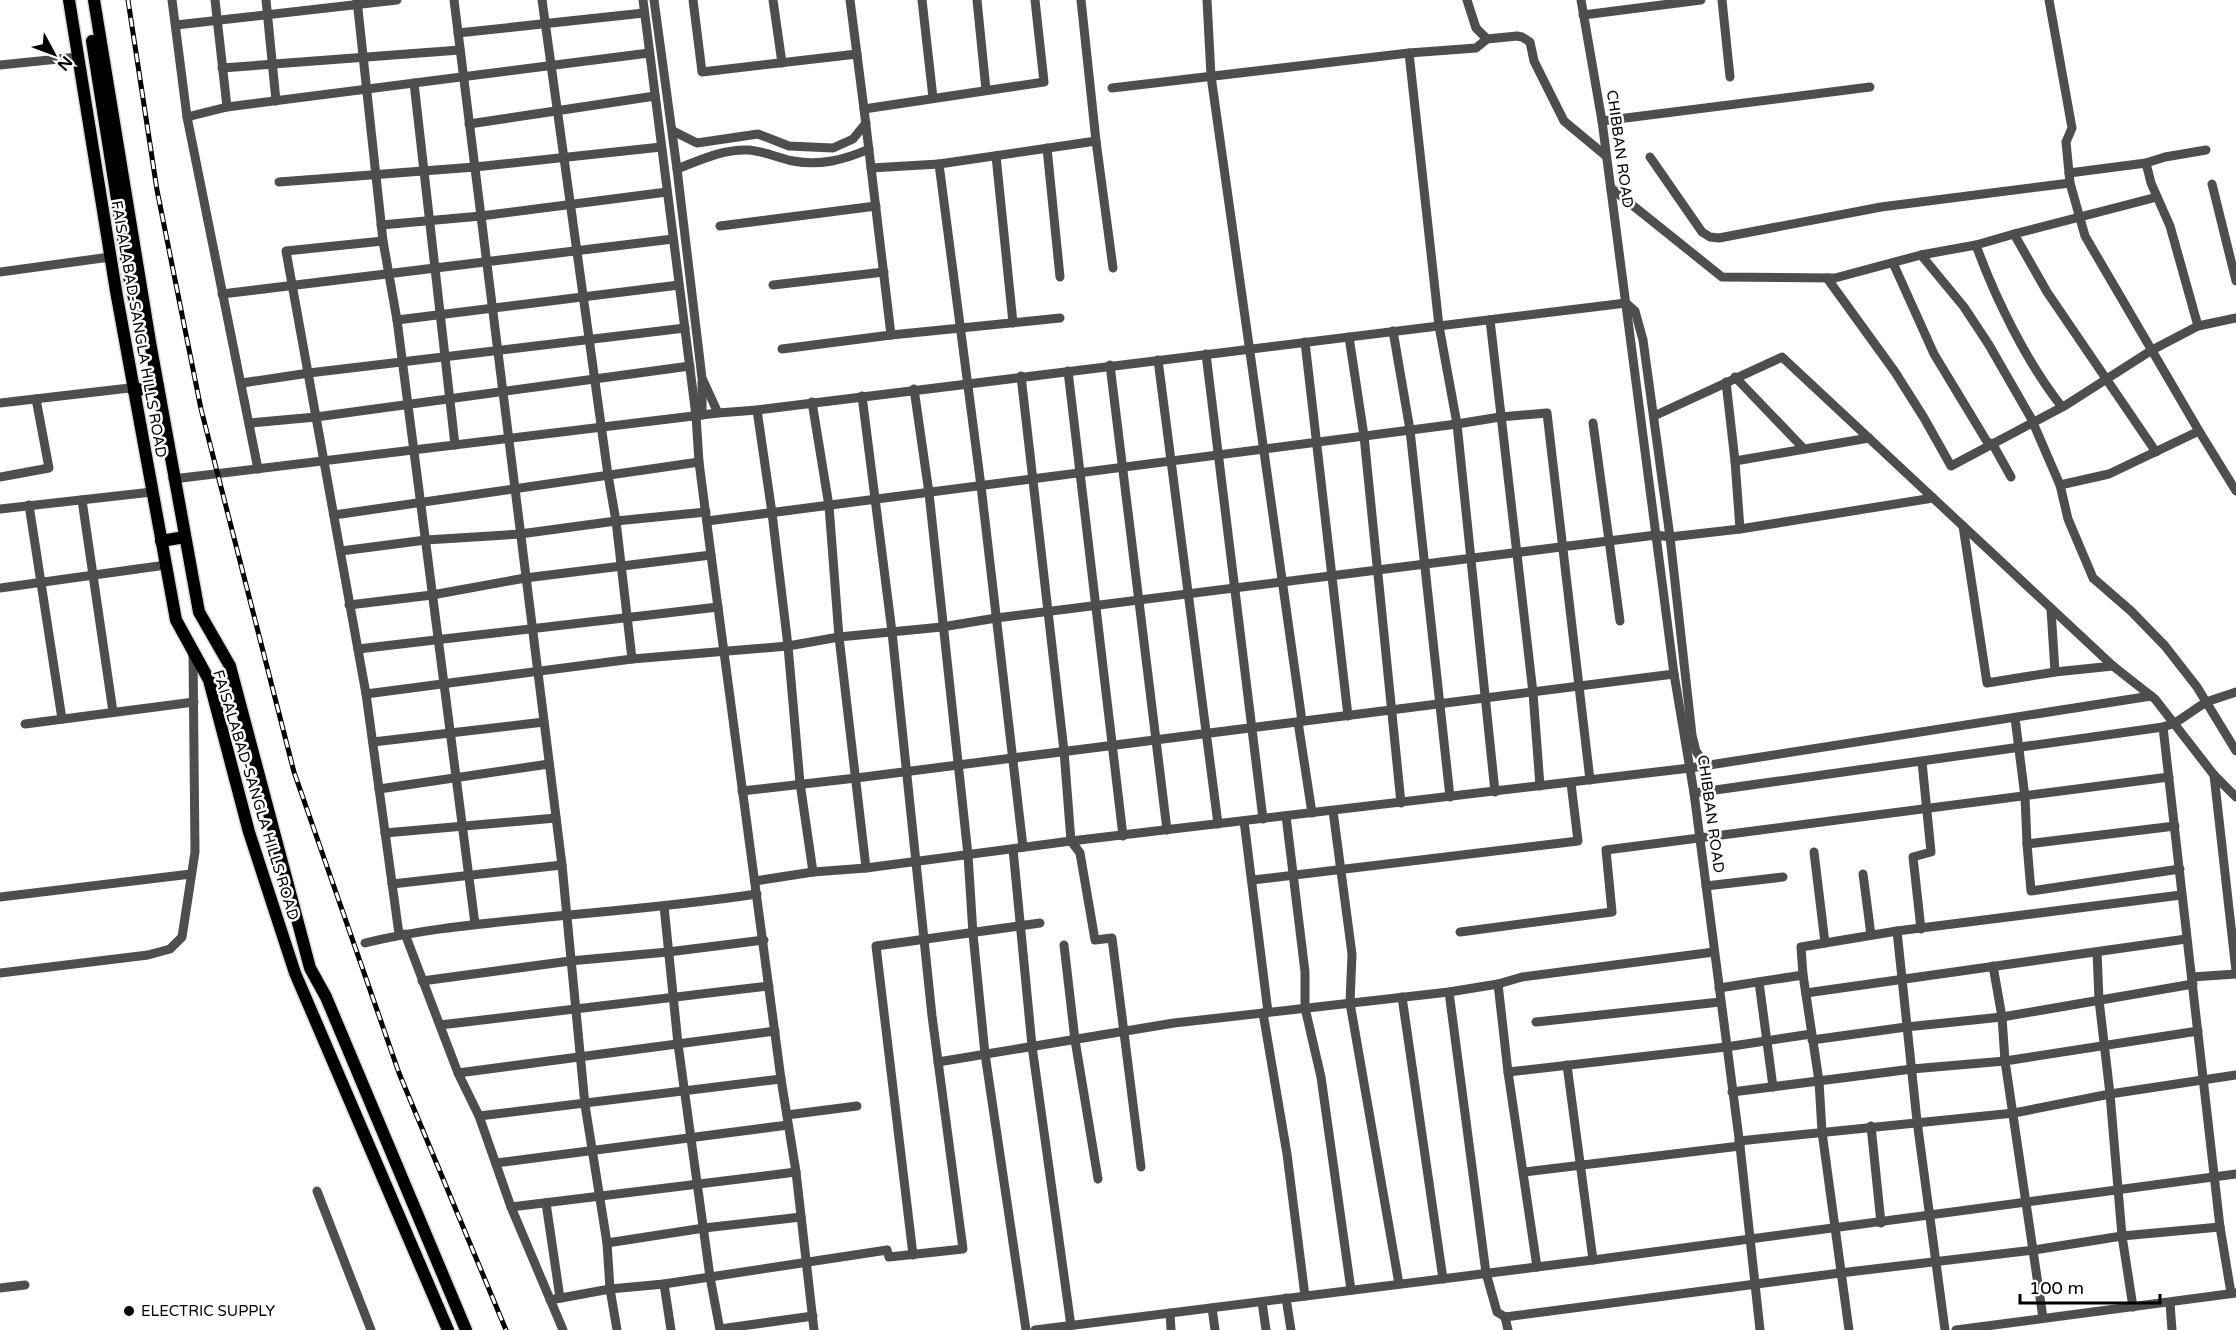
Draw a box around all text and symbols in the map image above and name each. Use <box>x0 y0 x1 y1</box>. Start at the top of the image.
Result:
north arrow <box>24 24 84 84</box>
text: N <box>53 52 76 75</box>
street label: CHIBBAN ROAD <box>1603 89 1637 209</box>
street label: FAISALABAD-SANGLA HILLS ROAD <box>107 199 171 459</box>
street label: FAISALABAD-SANGLA HILLS ROAD <box>209 668 303 922</box>
street label: CHIBBAN ROAD <box>1694 754 1728 874</box>
scale bar <box>2020 1267 2160 1305</box>
text: 100 m <box>2029 1277 2084 1299</box>
place label: ELECTRIC SUPPLY <box>141 1302 276 1320</box>
marker: ELECTRIC SUPPLY <box>122 1304 136 1318</box>

